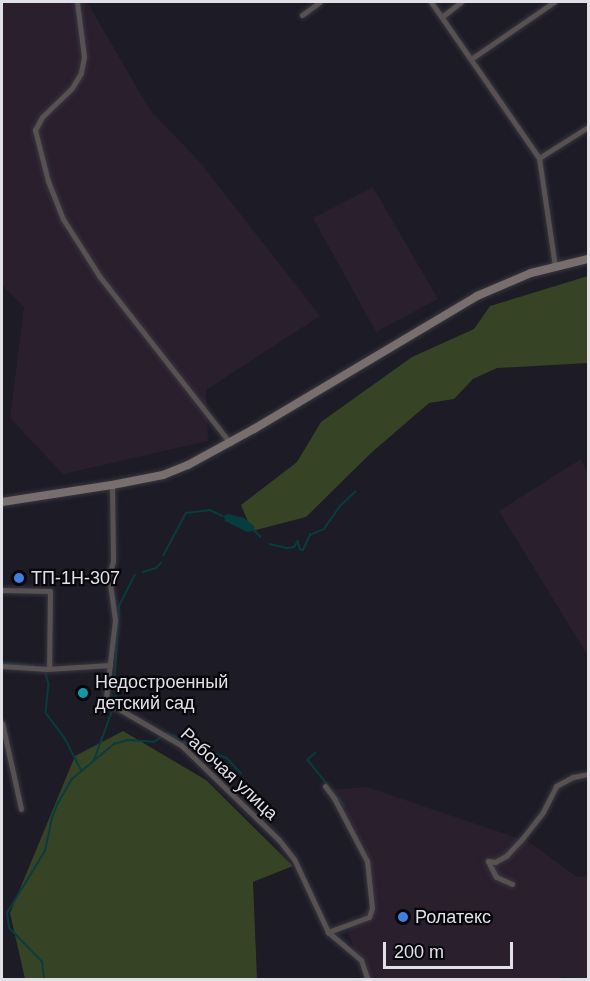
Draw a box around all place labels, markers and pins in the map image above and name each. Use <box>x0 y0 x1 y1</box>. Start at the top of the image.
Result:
place label: ТП-1Н-307 <box>31 567 120 589</box>
marker: ТП-1Н-307 <box>12 571 26 585</box>
place label: Недостроенный детский сад <box>95 672 228 714</box>
marker: Недостроенный детский сад <box>76 686 90 700</box>
place label: Ролатекс <box>415 906 491 928</box>
marker: Ролатекс <box>396 910 410 924</box>

